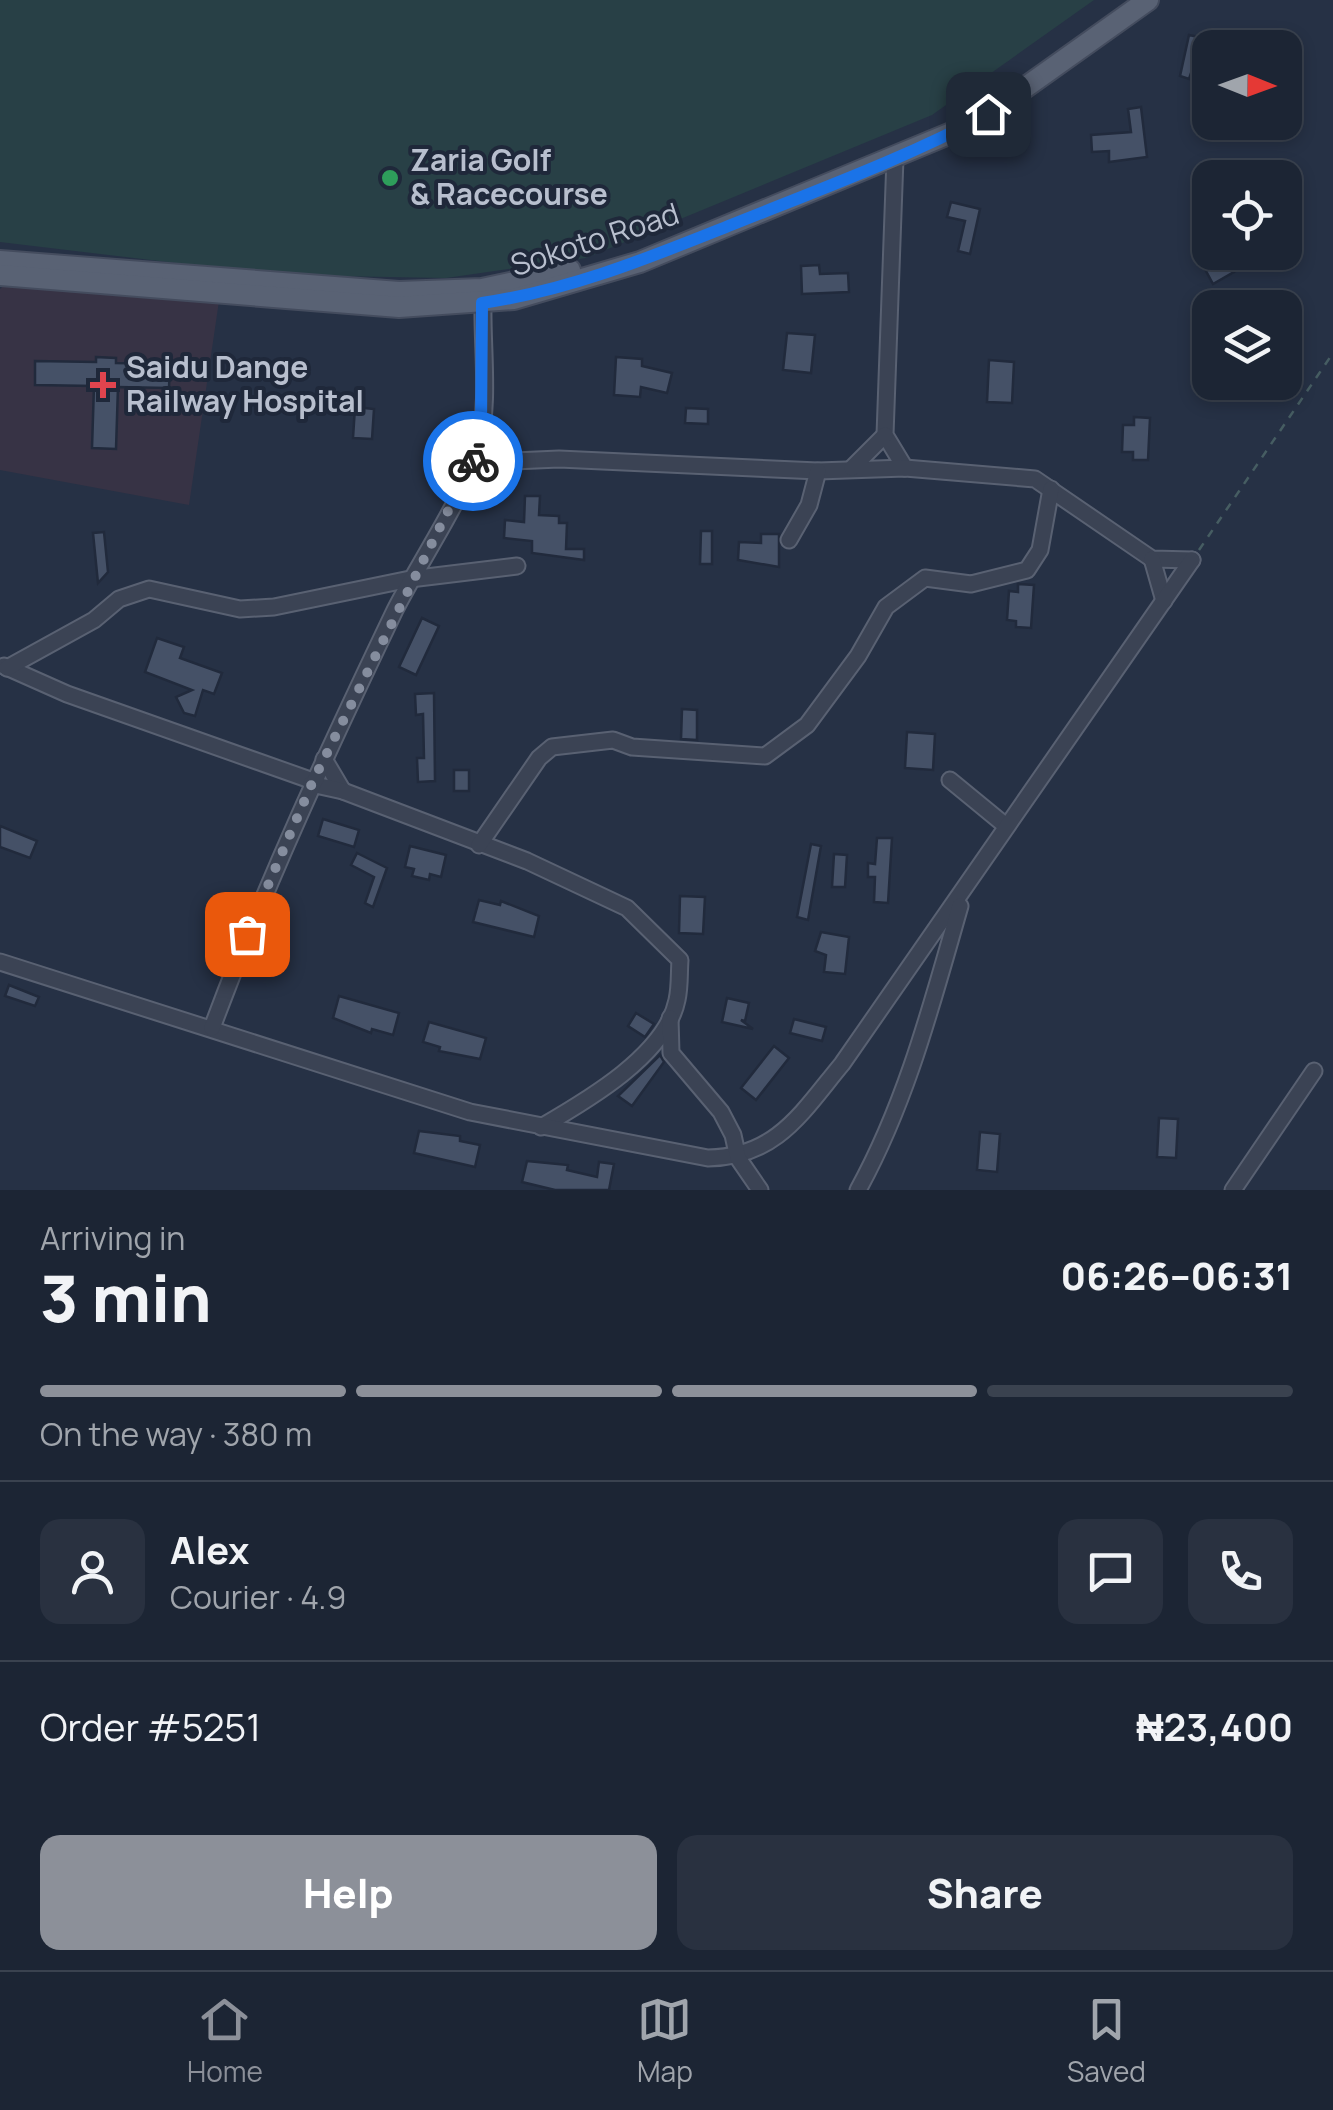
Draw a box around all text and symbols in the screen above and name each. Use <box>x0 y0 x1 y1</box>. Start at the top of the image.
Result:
north arrow <box>1192 30 1302 140</box>
map controls <box>1192 30 1302 400</box>
pin <box>946 72 1031 157</box>
icon: home <box>961 87 1016 142</box>
place label: Zaria Golf & Racecourse <box>410 139 608 214</box>
button: locate <box>1192 160 1302 270</box>
marker: Zaria Golf & Racecourse <box>379 167 401 189</box>
street label: Sokoto Road <box>505 192 684 285</box>
button: layers <box>1192 290 1302 400</box>
place label: Saidu Dange Railway Hospital <box>126 346 364 421</box>
marker: Saidu Dange Railway Hospital <box>90 372 116 398</box>
courier <box>423 411 523 511</box>
icon: bike <box>446 434 501 489</box>
pin <box>205 892 290 977</box>
icon: bag <box>220 907 275 962</box>
text: Arriving in <box>40 1216 185 1260</box>
text: 06:26–06:31 <box>1061 1249 1293 1301</box>
text: 3 min <box>40 1253 212 1342</box>
text: On the way · 380 m <box>40 1412 312 1456</box>
button: person <box>40 1519 145 1624</box>
button: chat <box>1058 1519 1163 1624</box>
button: phone <box>1188 1519 1293 1624</box>
text: Alex <box>170 1523 249 1575</box>
text: Courier · 4.9 <box>170 1575 346 1619</box>
text: Order #5251 <box>40 1700 261 1752</box>
text: ₦23,400 <box>1136 1700 1293 1752</box>
button: Help <box>40 1835 657 1950</box>
button: Share <box>677 1835 1293 1950</box>
tab: Home <box>187 1992 263 2090</box>
tab: Map <box>637 1992 693 2090</box>
tab: Saved <box>1067 1992 1146 2090</box>

